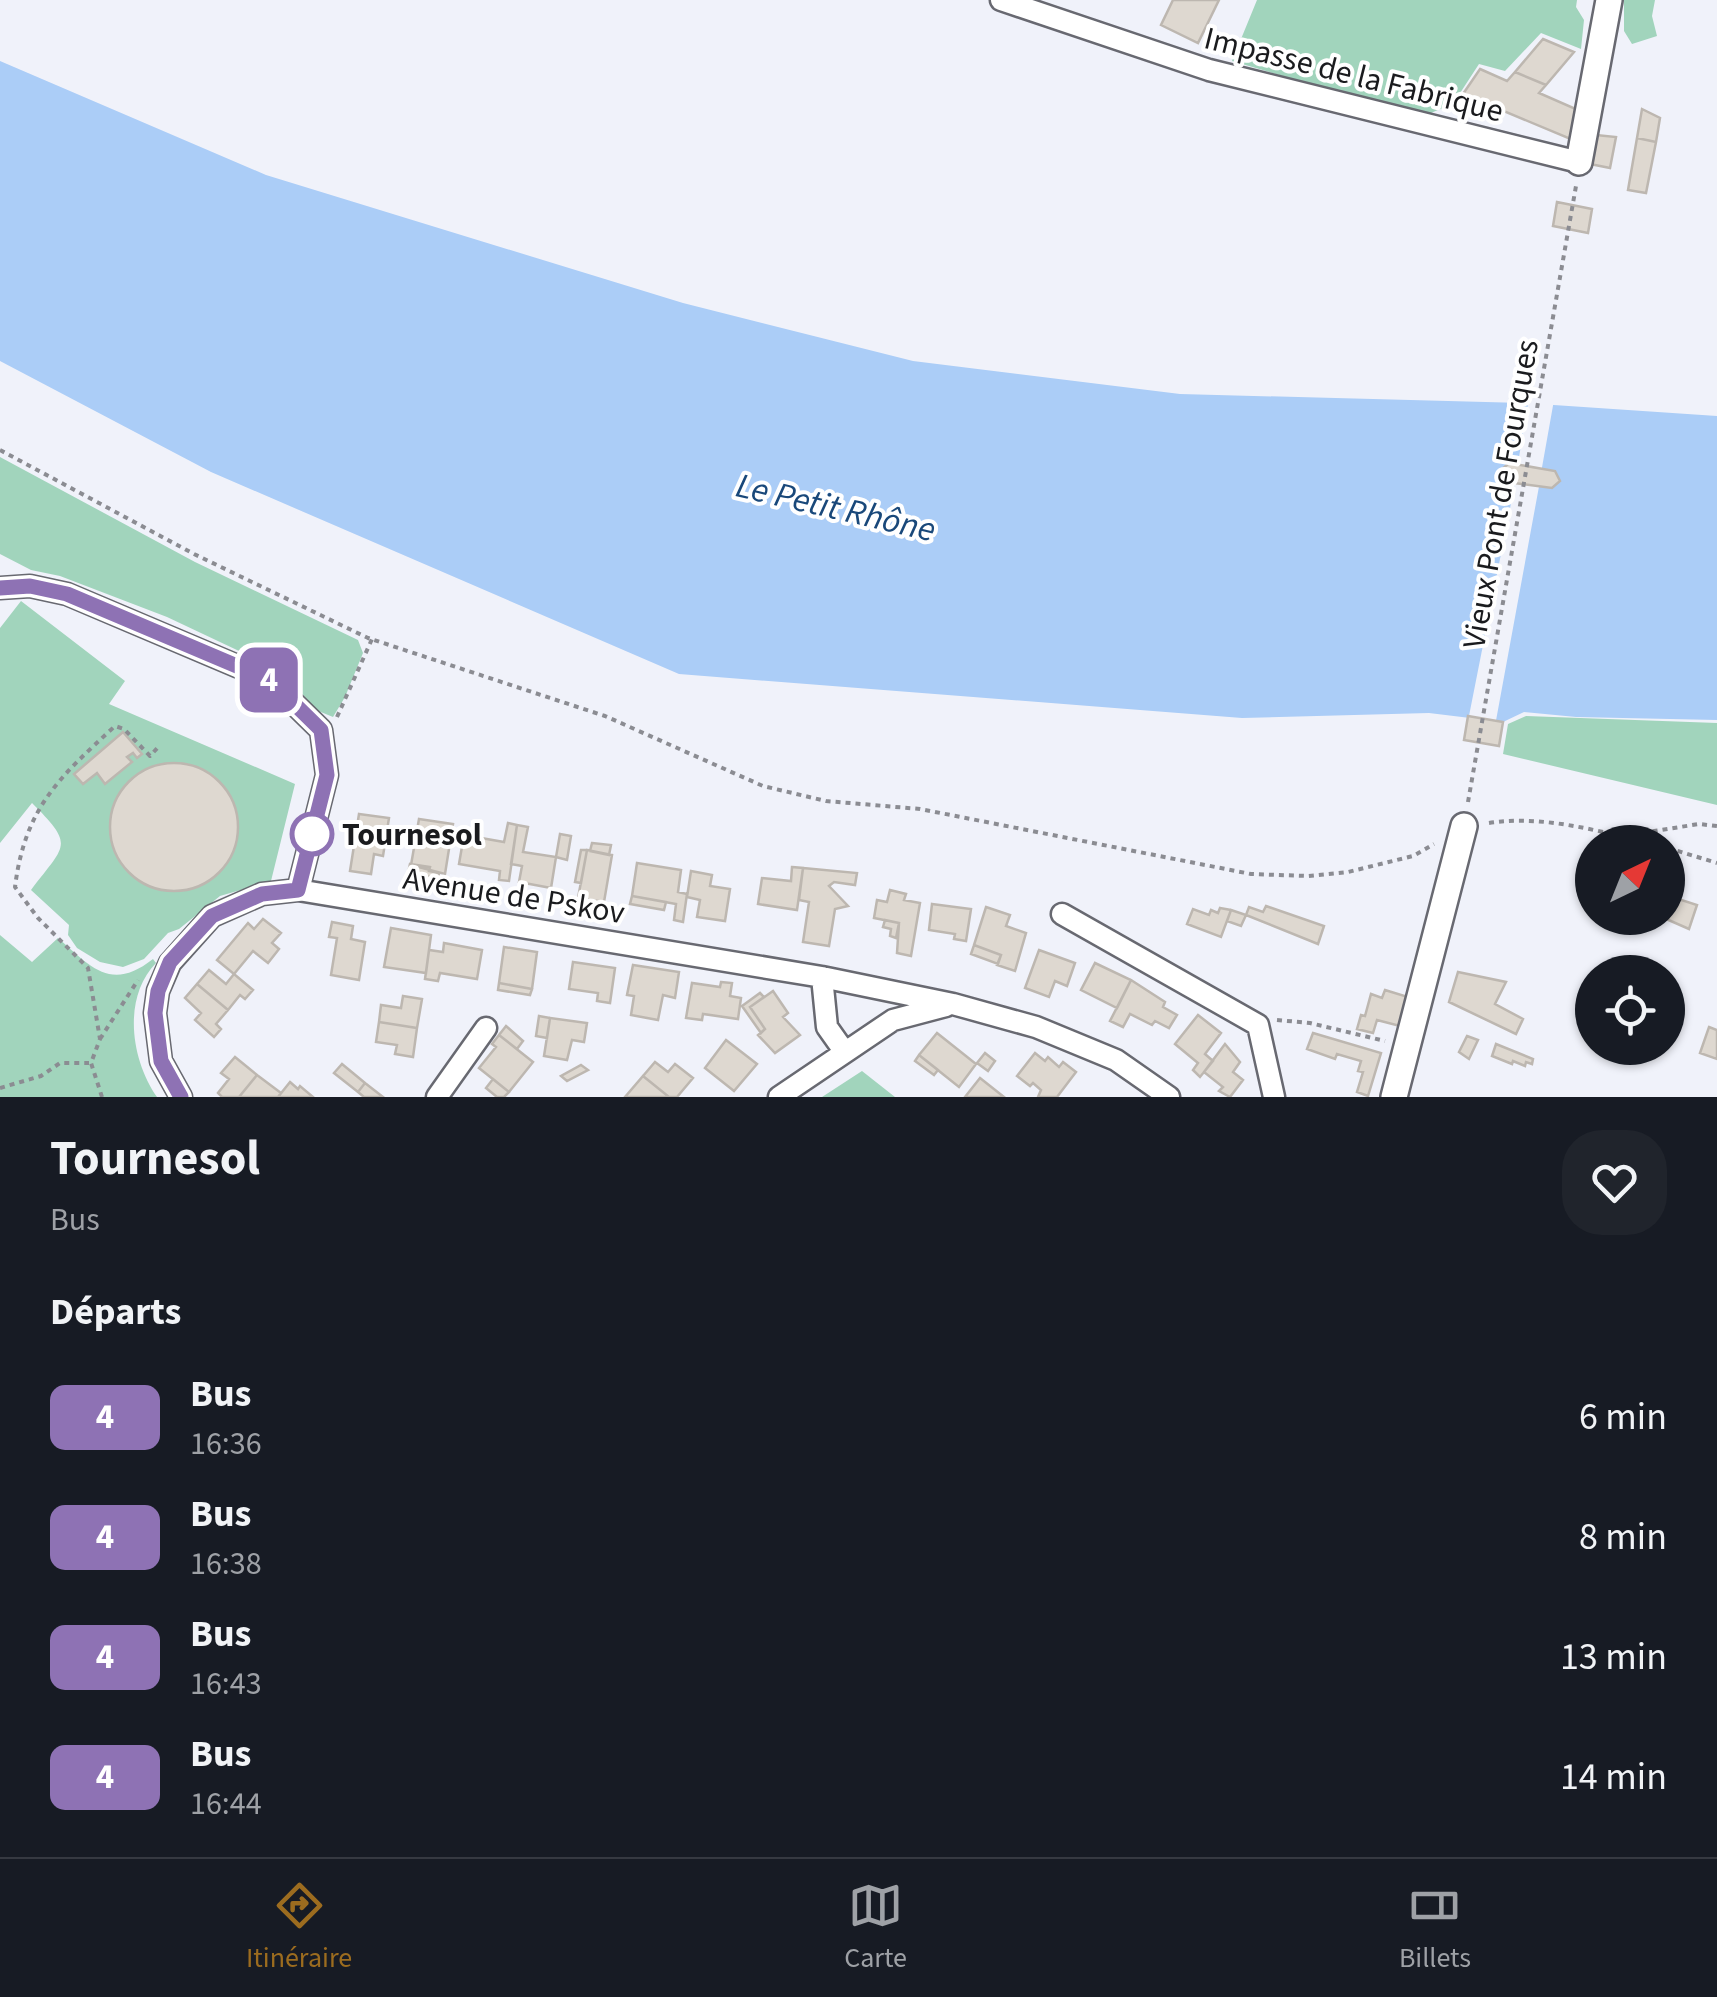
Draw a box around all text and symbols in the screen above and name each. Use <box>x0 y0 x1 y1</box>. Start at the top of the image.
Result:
street label: Impasse de la Fabrique <box>1199 16 1508 134</box>
street label: Vieux Pont de Fourques <box>1451 336 1551 652</box>
water label: Le Petit Rhône <box>731 461 940 555</box>
line badge: 4 <box>236 648 302 712</box>
text: 4 <box>260 655 278 705</box>
place label: Tournesol <box>342 812 482 858</box>
marker: Tournesol <box>291 813 333 855</box>
north arrow <box>1575 825 1685 935</box>
map controls <box>1575 825 1685 1065</box>
street label: Avenue de Pskov <box>400 856 628 936</box>
button: locate <box>1575 955 1685 1065</box>
text: Tournesol <box>50 1125 260 1193</box>
button: heart <box>1562 1130 1667 1235</box>
text: Bus <box>50 1197 100 1243</box>
text: Départs <box>50 1285 181 1339</box>
text: Bus <box>190 1367 251 1421</box>
text: 6 min <box>1579 1390 1667 1444</box>
text: 4 <box>96 1392 114 1442</box>
text: 16:36 <box>190 1421 262 1467</box>
text: Bus <box>190 1487 251 1541</box>
text: 8 min <box>1579 1510 1667 1564</box>
text: 4 <box>96 1512 114 1562</box>
text: 16:38 <box>190 1541 262 1587</box>
text: Bus <box>190 1607 251 1661</box>
text: 13 min <box>1560 1630 1667 1684</box>
text: 4 <box>96 1632 114 1682</box>
text: 16:43 <box>190 1661 262 1707</box>
text: Bus <box>190 1727 251 1781</box>
text: 14 min <box>1560 1750 1667 1804</box>
text: 4 <box>96 1752 114 1802</box>
text: 16:44 <box>190 1781 262 1827</box>
tab: Itinéraire <box>246 1878 352 1978</box>
tab: Carte <box>844 1878 907 1978</box>
tab: Billets <box>1399 1878 1471 1978</box>

